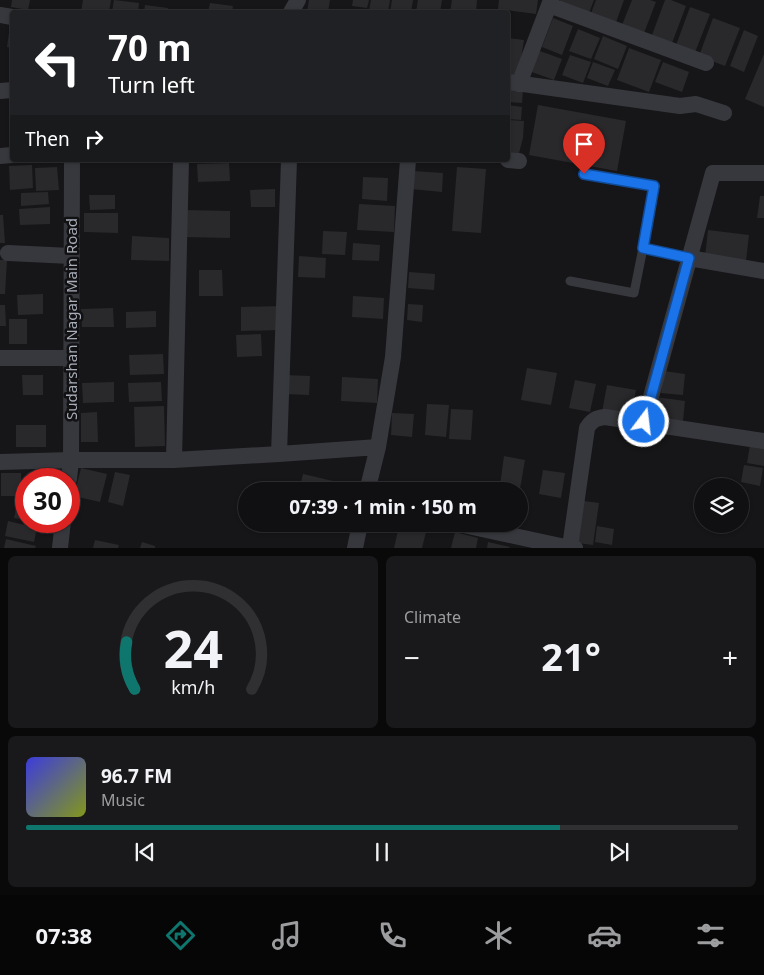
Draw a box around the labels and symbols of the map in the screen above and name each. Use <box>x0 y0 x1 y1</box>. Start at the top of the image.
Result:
pin <box>563 123 605 174</box>
street label: Sudarshan Nagar Main Road <box>61 218 81 420</box>
position arrow <box>617 395 669 447</box>
speed limit sign: 30 <box>15 468 80 533</box>

